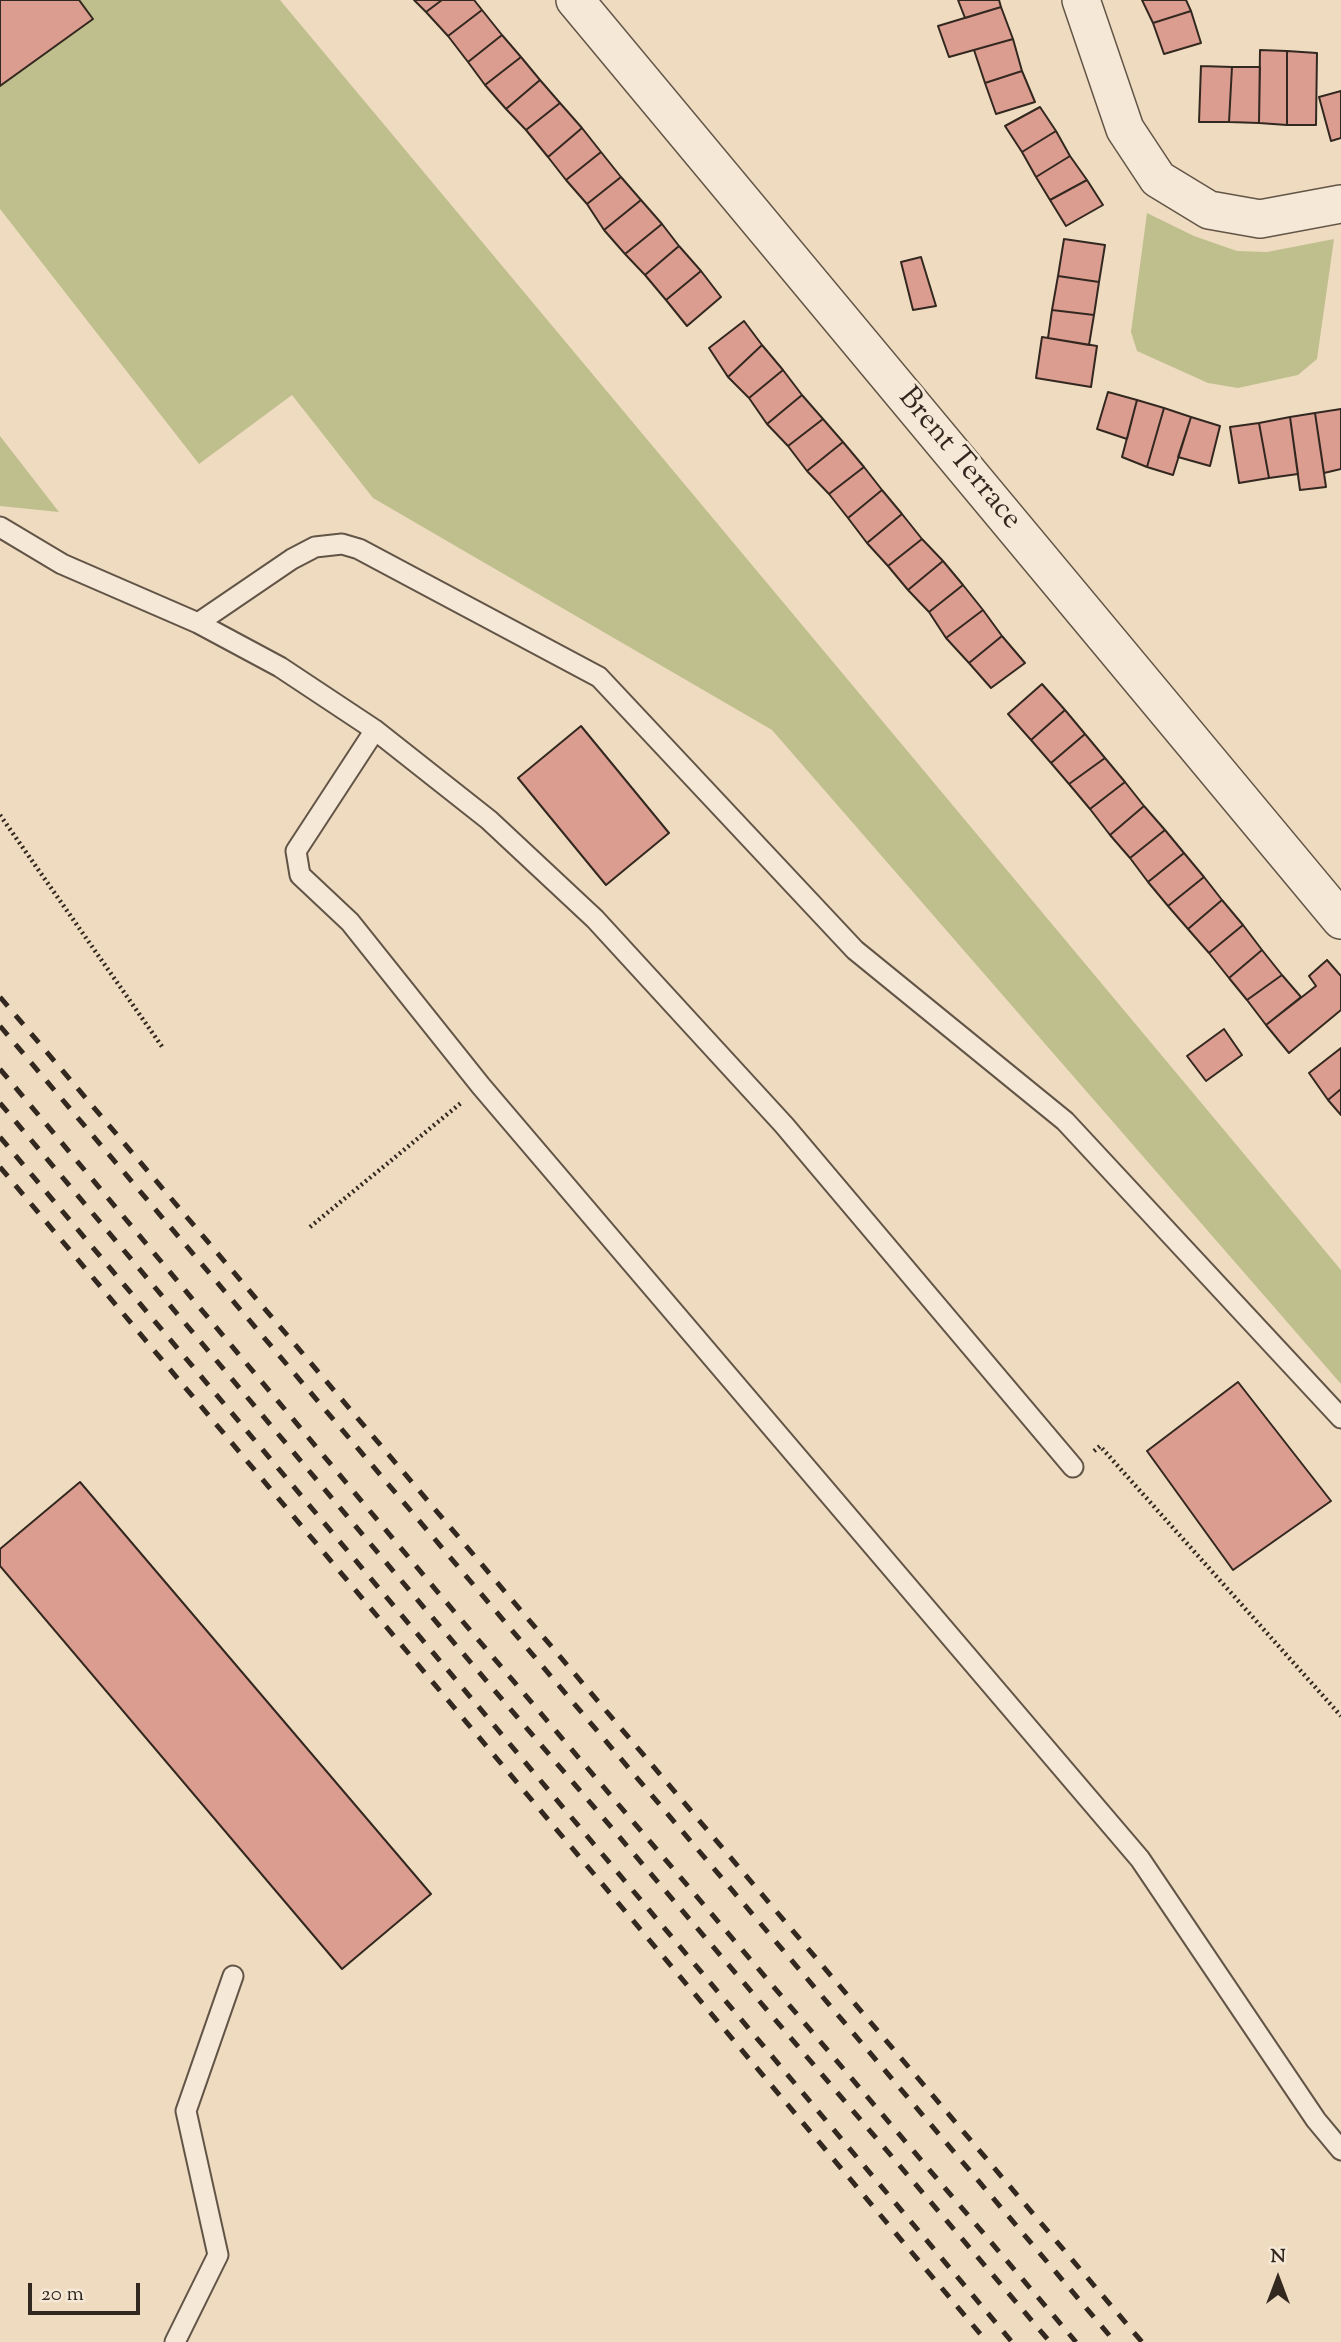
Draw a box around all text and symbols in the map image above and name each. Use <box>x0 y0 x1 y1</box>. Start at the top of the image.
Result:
street label: Brent Terrace <box>888 382 1028 538</box>
north arrow <box>1243 2244 1313 2314</box>
text: N <box>1270 2244 1286 2271</box>
scale bar <box>32 2268 144 2312</box>
text: 20 m <box>41 2280 84 2310</box>

